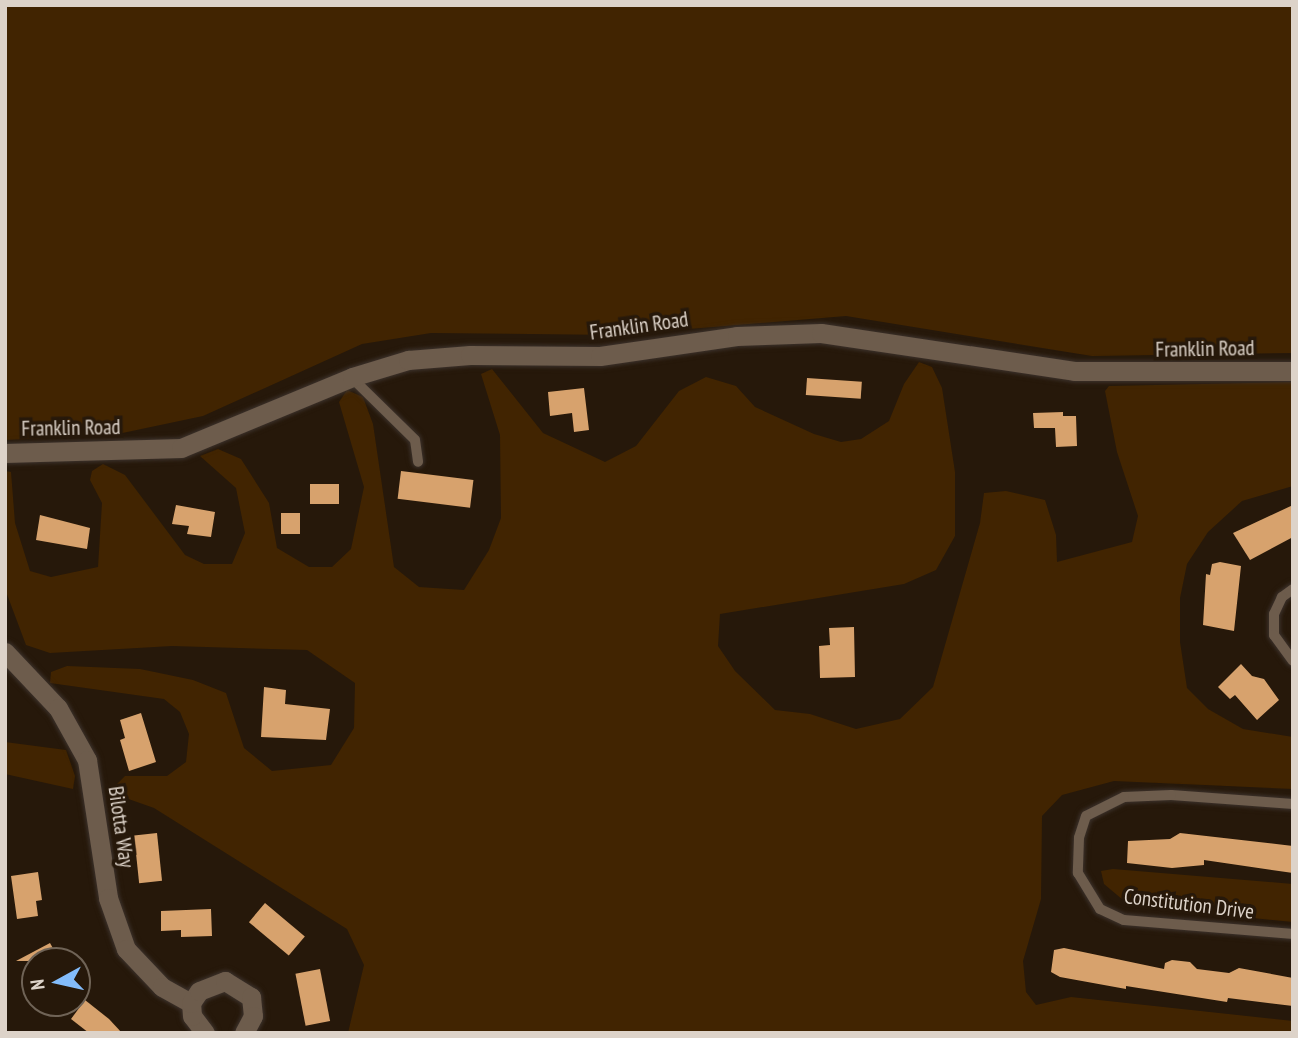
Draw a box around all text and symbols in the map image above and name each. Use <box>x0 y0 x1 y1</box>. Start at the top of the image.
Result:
street label: Franklin Road <box>588 307 690 345</box>
street label: Franklin Road <box>1155 336 1255 362</box>
street label: Franklin Road <box>21 415 121 441</box>
street label: Bilotta Way <box>103 784 139 870</box>
street label: Constitution Drive <box>1123 884 1255 924</box>
north arrow <box>21 947 91 1017</box>
text: N <box>25 978 50 991</box>

